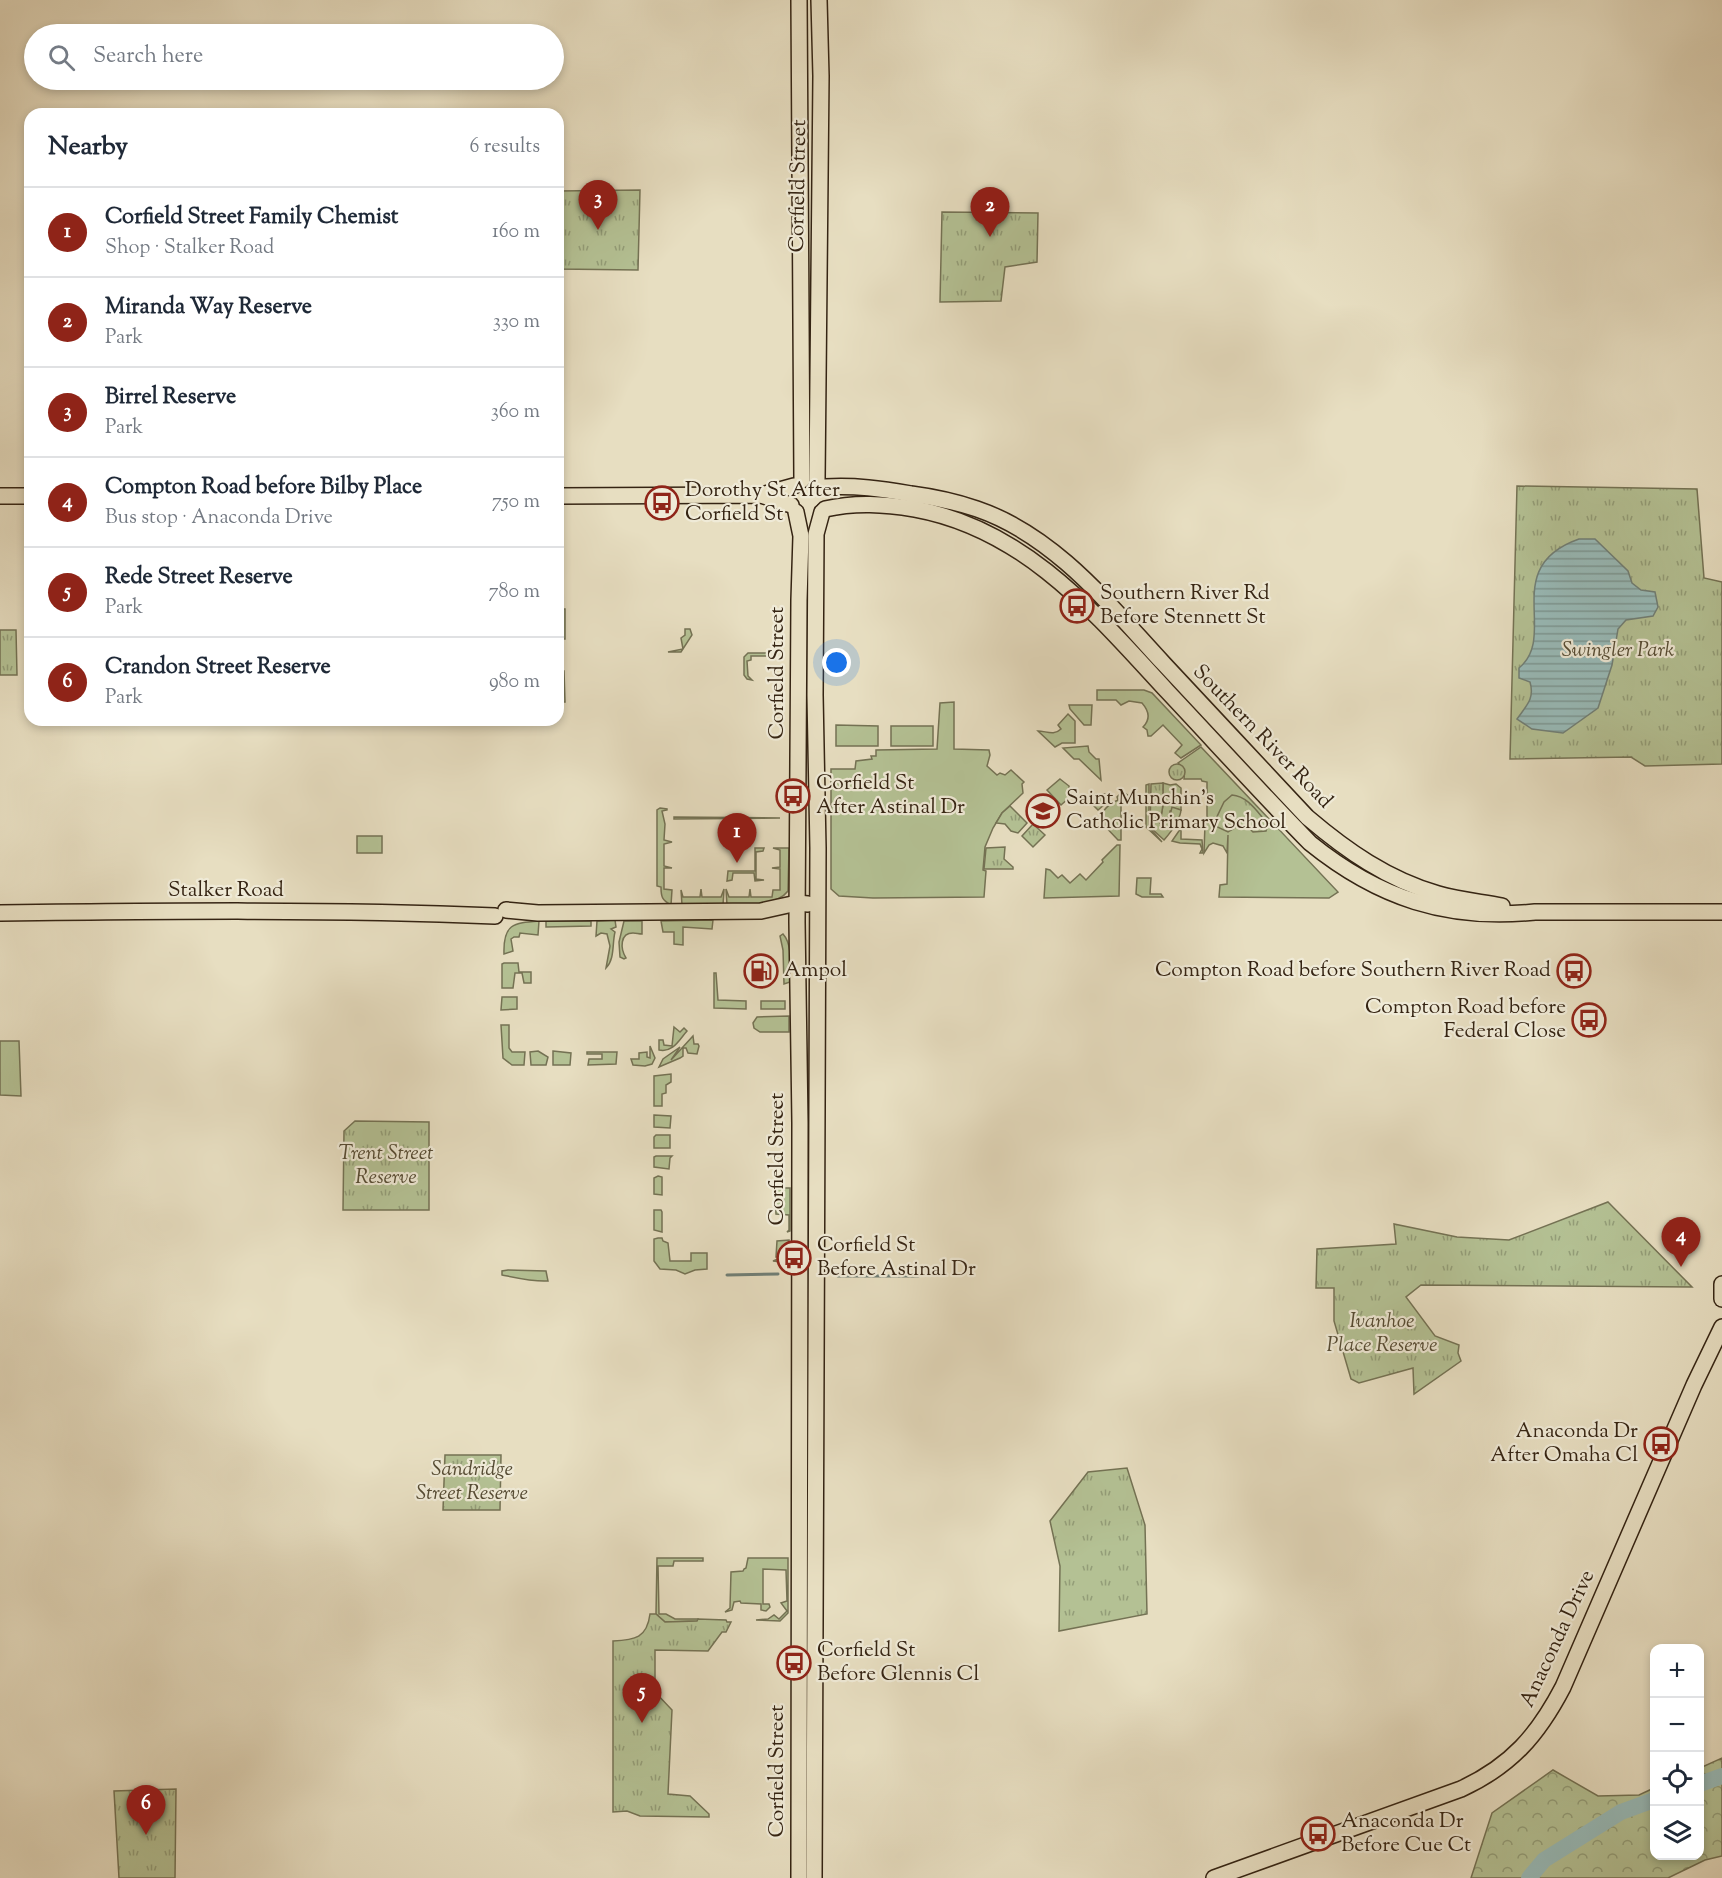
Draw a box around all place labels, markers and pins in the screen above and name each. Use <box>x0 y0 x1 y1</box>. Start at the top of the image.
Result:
pin: 3 <box>578 180 618 230</box>
pin: 2 <box>970 188 1010 237</box>
place label: Dorothy St After Corfield St <box>685 476 840 530</box>
bus stop icon: Dorothy St After Corfield St <box>644 485 680 521</box>
place label: Southern River Rd Before Stennett St <box>1100 579 1270 633</box>
bus stop icon: Southern River Rd Before Stennett St <box>1059 588 1095 624</box>
place label: Corfield St After Astinal Dr <box>816 769 965 823</box>
bus stop icon: Corfield St After Astinal Dr <box>775 778 811 814</box>
place label: Saint Munchin’s Catholic Primary School <box>1066 784 1286 838</box>
school or university icon: Saint Munchin’s Catholic Primary School <box>1025 793 1061 829</box>
pin: 1 <box>718 814 756 863</box>
fuel station icon: Ampol <box>743 953 779 989</box>
bus stop icon: Compton Road before Southern River Road <box>1556 953 1592 989</box>
place label: Ampol <box>784 956 847 986</box>
place label: Compton Road before Southern River Road <box>1155 956 1551 986</box>
place label: Compton Road before Federal Close <box>1365 993 1566 1047</box>
bus stop icon: Compton Road before Federal Close <box>1571 1002 1607 1038</box>
pin: 4 <box>1662 1218 1700 1267</box>
place label: Corfield St Before Astinal Dr <box>817 1231 976 1285</box>
bus stop icon: Corfield St Before Astinal Dr <box>776 1240 812 1276</box>
place label: Anaconda Dr After Omaha Cl <box>1490 1417 1638 1471</box>
bus stop icon: Anaconda Dr After Omaha Cl <box>1643 1426 1679 1462</box>
place label: Corfield St Before Glennis Cl <box>817 1636 980 1690</box>
bus stop icon: Corfield St Before Glennis Cl <box>776 1645 812 1681</box>
pin: 5 <box>622 1674 662 1723</box>
pin: 6 <box>126 1786 166 1835</box>
place label: Anaconda Dr Before Cue Ct <box>1341 1807 1471 1861</box>
bus stop icon: Anaconda Dr Before Cue Ct <box>1300 1816 1336 1852</box>

